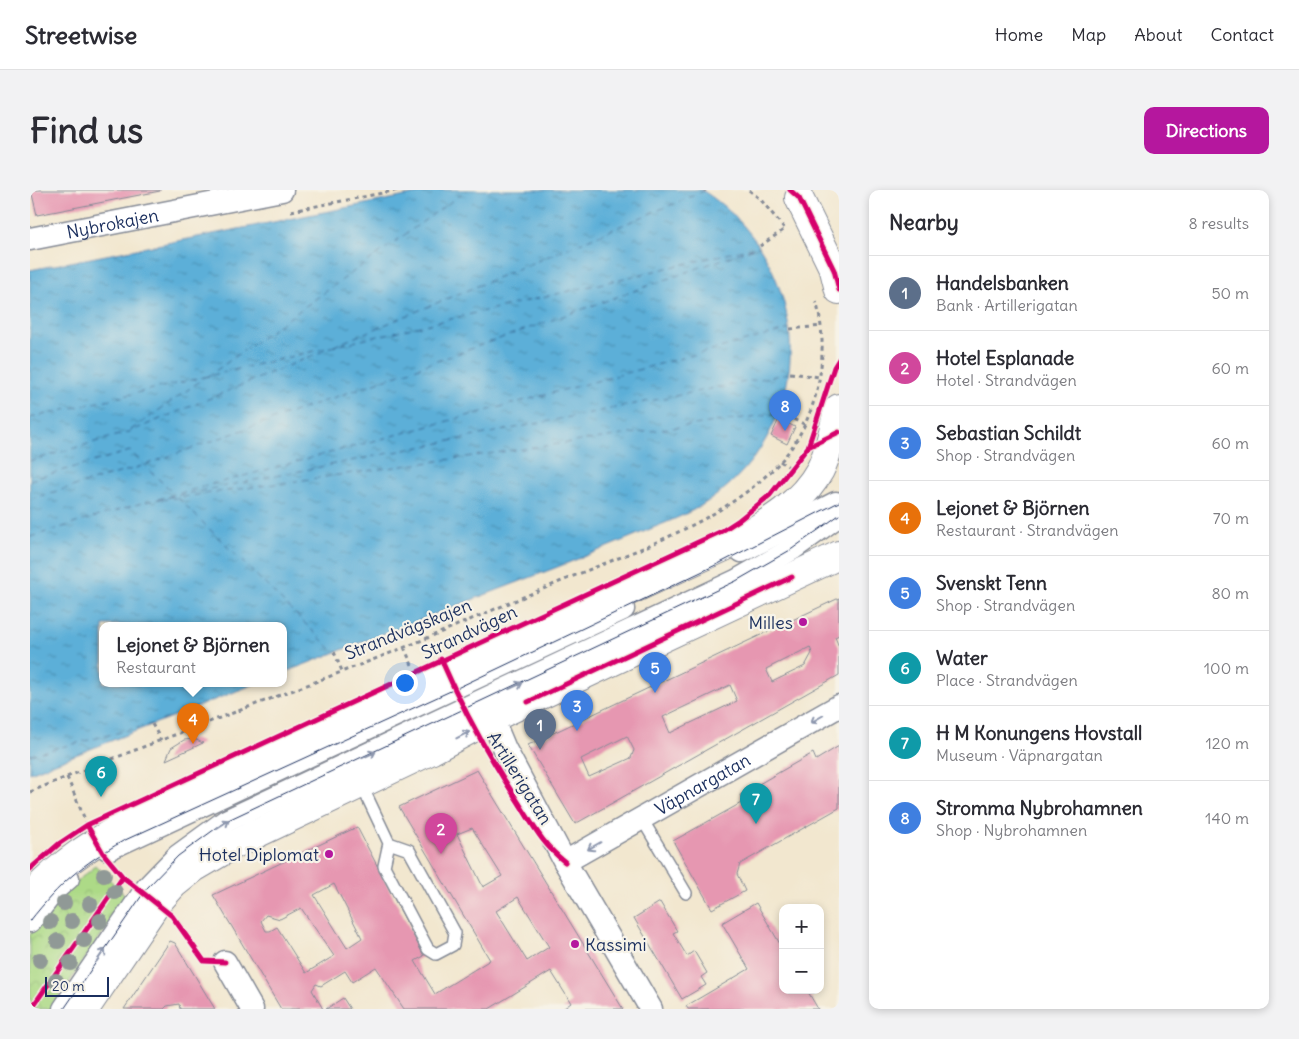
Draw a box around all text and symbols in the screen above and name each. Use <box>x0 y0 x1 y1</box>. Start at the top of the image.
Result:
text: Streetwise <box>25 20 137 50</box>
text: Home <box>995 23 1043 46</box>
text: Map <box>1071 23 1106 46</box>
text: About <box>1134 23 1182 46</box>
text: Contact <box>1210 23 1274 46</box>
button: Directions <box>1144 107 1269 154</box>
text: Find us <box>30 108 143 152</box>
street label: Nybrokajen <box>64 203 160 243</box>
text: Nearby <box>889 209 959 236</box>
text: 8 results <box>1188 213 1249 233</box>
text: Handelsbanken <box>936 271 1069 295</box>
text: 1 <box>902 283 908 303</box>
text: 50 m <box>1211 283 1249 303</box>
text: Bank · Artillerigatan <box>936 295 1078 315</box>
text: Hotel Esplanade <box>936 346 1074 370</box>
text: 2 <box>901 358 909 378</box>
text: 60 m <box>1211 358 1249 378</box>
text: Hotel · Strandvägen <box>936 370 1077 390</box>
pin: 8 <box>769 390 801 431</box>
text: Sebastian Schildt <box>936 421 1081 445</box>
text: 3 <box>900 433 910 453</box>
text: 60 m <box>1211 433 1249 453</box>
text: Shop · Strandvägen <box>936 445 1075 465</box>
text: Lejonet & Björnen <box>936 496 1089 520</box>
text: 4 <box>900 508 910 528</box>
text: 70 m <box>1213 508 1249 528</box>
text: Restaurant · Strandvägen <box>936 520 1118 540</box>
text: Svenskt Tenn <box>936 571 1047 595</box>
text: 5 <box>900 583 910 603</box>
text: 80 m <box>1211 583 1249 603</box>
street label: Strandvägskajen <box>341 593 475 665</box>
text: Shop · Strandvägen <box>936 595 1075 615</box>
street label: Strandvägen <box>417 600 521 664</box>
place label: Milles <box>748 611 793 634</box>
marker: Milles <box>797 616 809 628</box>
popup <box>99 622 287 687</box>
text: Lejonet & Björnen <box>116 633 270 657</box>
text: Water <box>936 646 988 670</box>
pin: 5 <box>639 652 671 693</box>
text: Restaurant <box>116 657 196 677</box>
text: 6 <box>900 658 910 678</box>
text: 100 m <box>1204 658 1249 678</box>
your location <box>392 670 418 696</box>
text: Place · Strandvägen <box>936 670 1078 690</box>
one-way arrow <box>509 680 524 690</box>
pin: 3 <box>561 690 593 731</box>
pin: 4 <box>177 703 209 744</box>
pin: 1 <box>524 709 556 750</box>
one-way arrow <box>810 714 824 724</box>
text: H M Konungens Hovstall <box>936 721 1142 745</box>
street label: Artillerigatan <box>482 727 558 829</box>
one-way arrow <box>455 729 470 739</box>
text: 7 <box>901 733 909 753</box>
text: 120 m <box>1206 733 1249 753</box>
text: Museum · Väpnargatan <box>936 745 1103 765</box>
street label: Väpnargatan <box>651 748 754 820</box>
one-way arrow <box>361 749 376 759</box>
pin: 6 <box>85 756 117 797</box>
pin: 7 <box>740 783 772 824</box>
text: Stromma Nybrohamnen <box>936 796 1143 820</box>
text: 8 <box>900 808 910 828</box>
text: 140 m <box>1205 808 1249 828</box>
pin: 2 <box>425 813 457 854</box>
one-way arrow <box>215 819 229 829</box>
text: Shop · Nybrohamnen <box>936 820 1087 840</box>
one-way arrow <box>587 842 602 852</box>
place label: Hotel Diplomat <box>199 843 319 866</box>
marker: Hotel Diplomat <box>323 848 335 860</box>
map controls <box>779 904 824 994</box>
button: + <box>779 904 824 949</box>
place label: Kassimi <box>585 933 647 956</box>
marker: Kassimi <box>569 938 581 950</box>
one-way arrow <box>96 948 106 962</box>
button: − <box>779 949 824 994</box>
scale bar <box>45 974 109 997</box>
text: 20 m <box>52 977 85 995</box>

